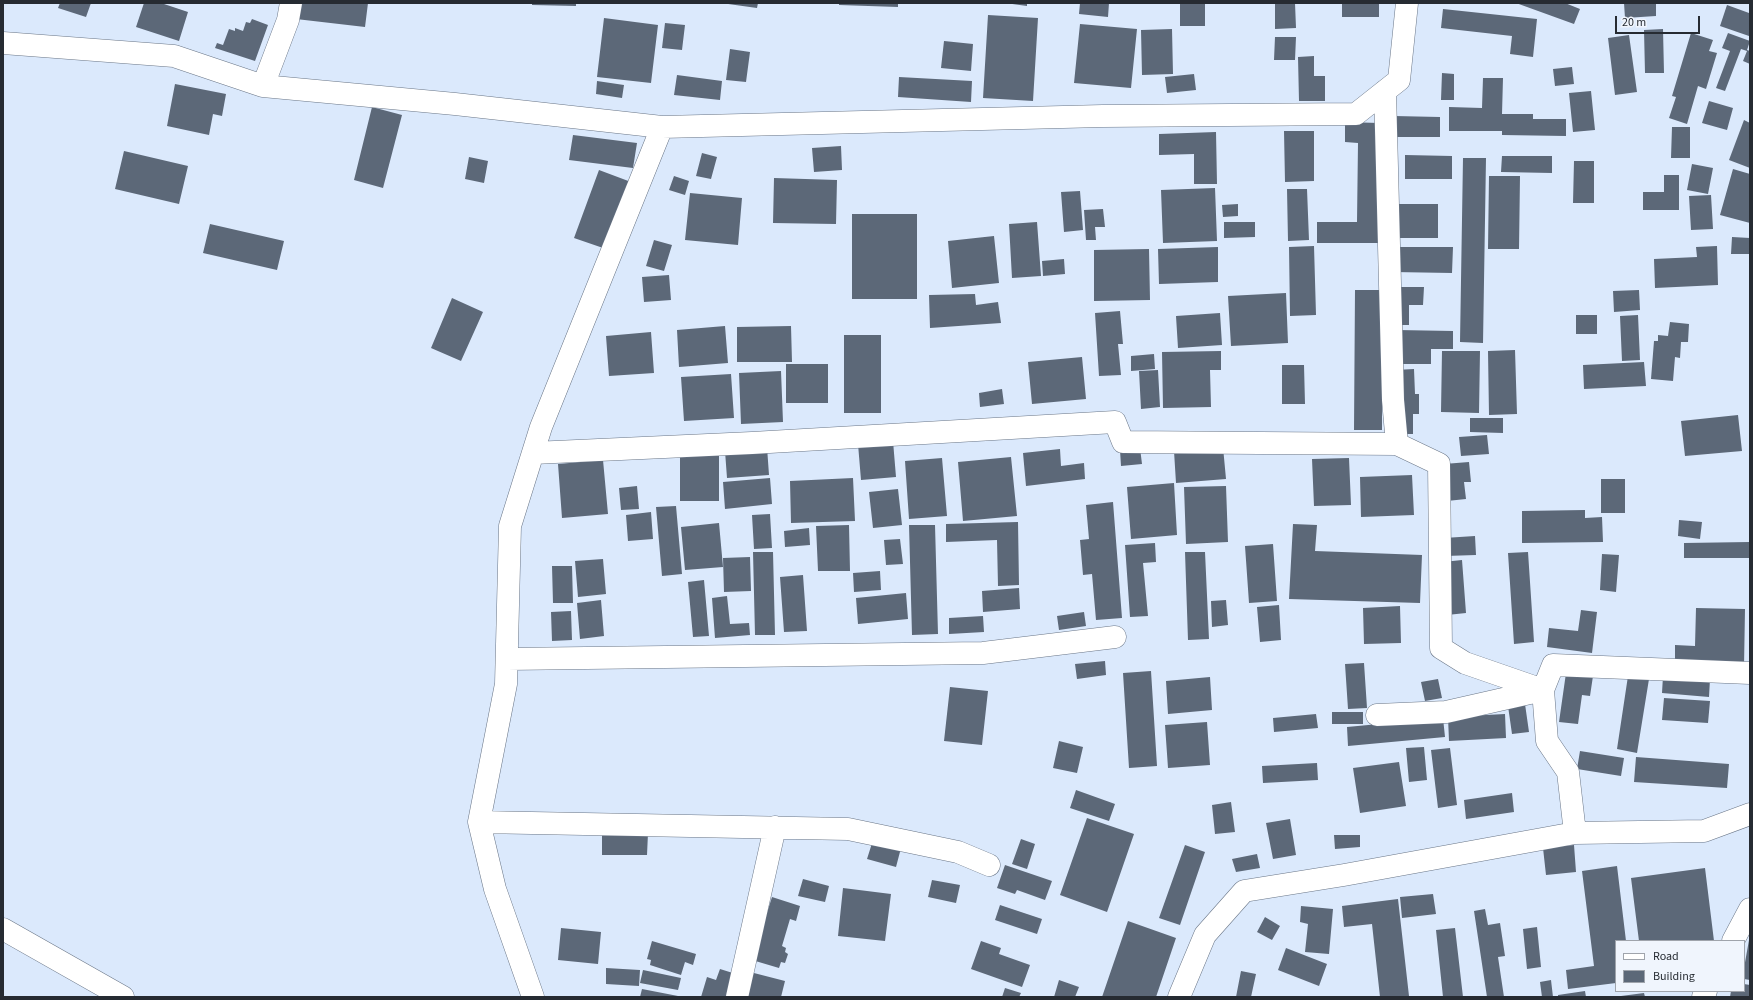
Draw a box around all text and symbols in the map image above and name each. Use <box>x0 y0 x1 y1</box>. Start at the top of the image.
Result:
scale bar <box>1617 8 1702 34</box>
text: 20 m <box>1622 14 1646 31</box>
legend <box>1615 940 1745 992</box>
text: Road <box>1653 948 1679 965</box>
text: Building <box>1653 968 1695 985</box>

